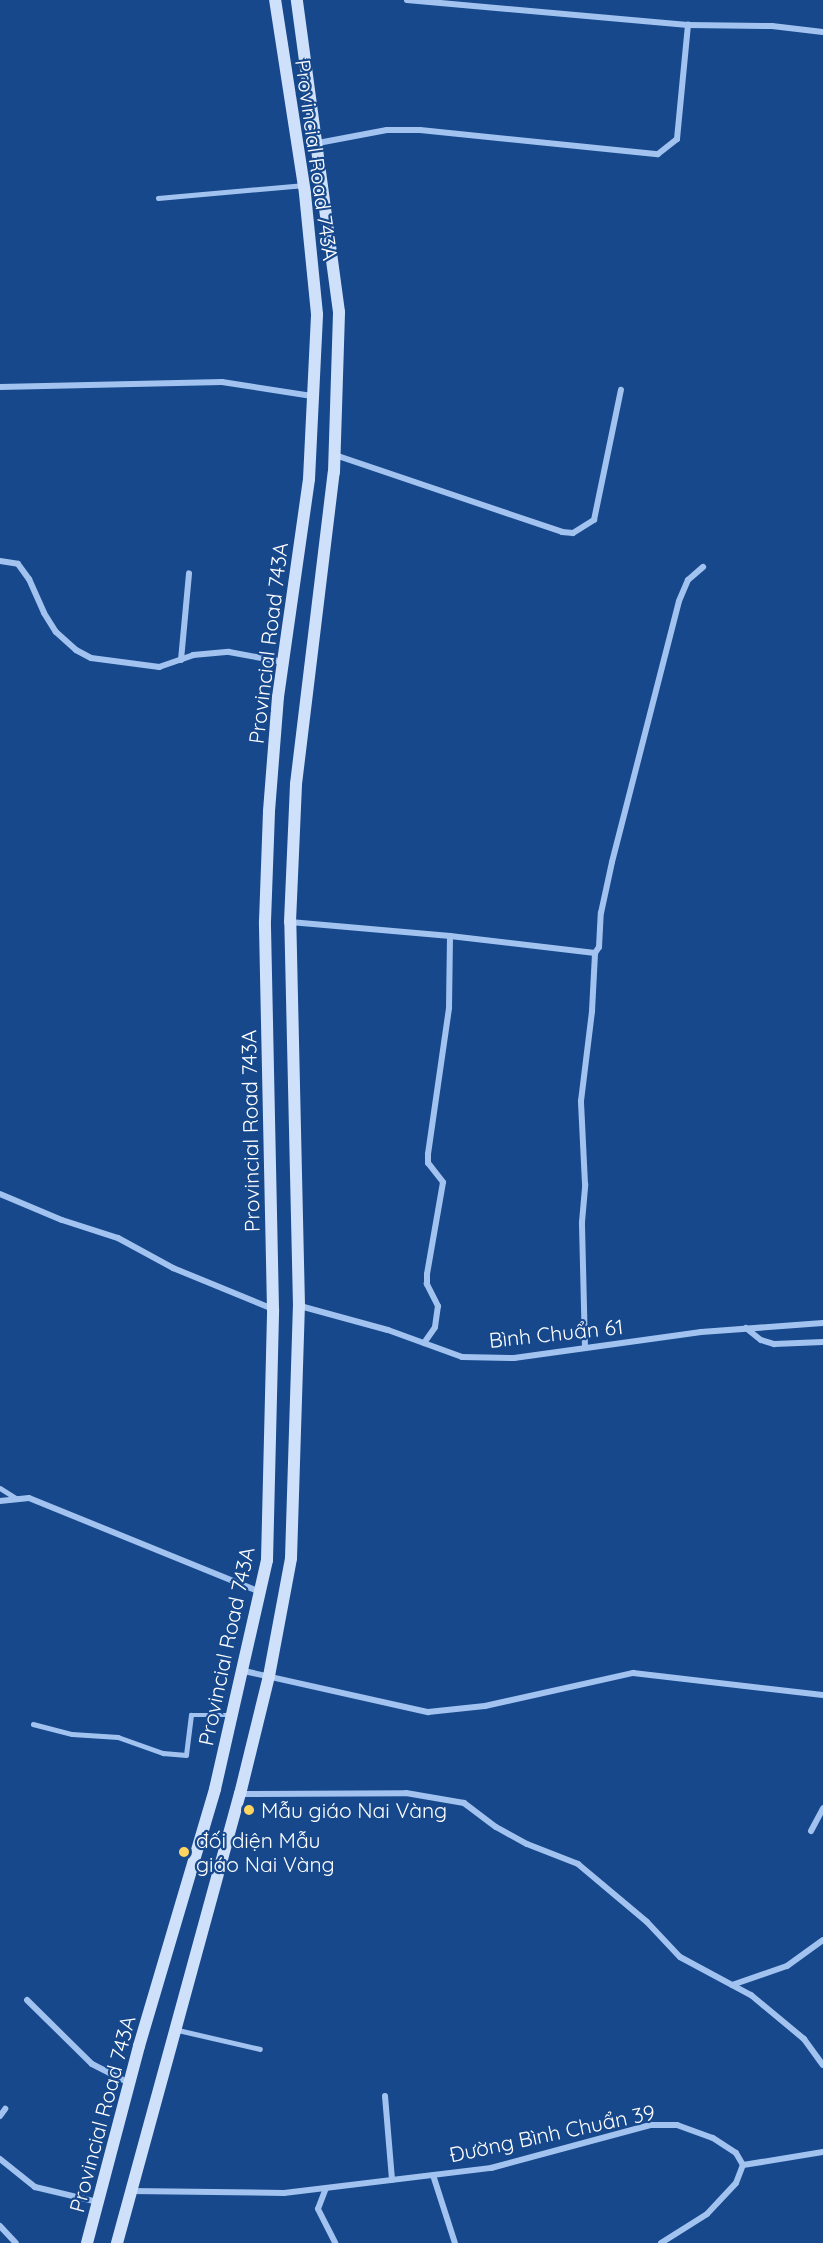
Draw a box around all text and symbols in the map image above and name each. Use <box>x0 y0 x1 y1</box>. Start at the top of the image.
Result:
street label: Provincial Road 743A <box>290 58 344 262</box>
street label: Provincial Road 743A <box>243 541 293 745</box>
street label: Provincial Road 743A <box>236 1030 264 1232</box>
street label: Bình Chuẩn 61 <box>487 1313 625 1353</box>
street label: Provincial Road 743A <box>193 1544 259 1748</box>
place label: Mẫu giáo Nai Vàng <box>261 1797 447 1823</box>
marker: Mẫu giáo Nai Vàng <box>242 1803 256 1817</box>
place label: đối diện Mẫu giáo Nai Vàng <box>196 1827 335 1877</box>
marker: đối diện Mẫu giáo Nai Vàng <box>177 1845 191 1859</box>
street label: Provincial Road 743A <box>64 2013 140 2215</box>
street label: Đường Bình Chuẩn 39 <box>447 2099 657 2167</box>

